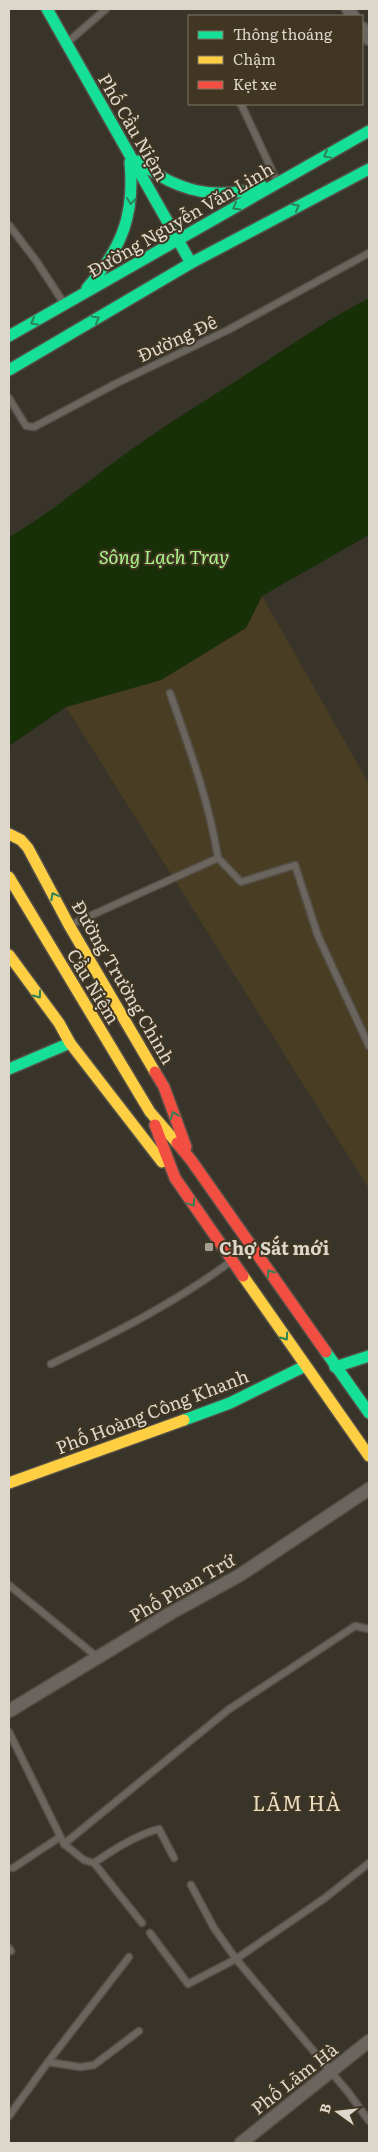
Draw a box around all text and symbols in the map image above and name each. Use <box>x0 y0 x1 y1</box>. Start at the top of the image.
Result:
legend <box>188 15 363 105</box>
text: Thông thoáng <box>233 22 333 45</box>
text: Chậm <box>233 47 276 70</box>
street label: Phố Cầu Niệm <box>92 68 176 186</box>
text: Kẹt xe <box>233 72 277 95</box>
one-way arrow <box>323 149 332 159</box>
street label: Đường Nguyễn Văn Linh <box>82 155 278 283</box>
one-way arrow <box>126 198 137 206</box>
one-way arrow <box>232 200 241 210</box>
one-way arrow <box>291 204 300 214</box>
street label: Đường Đê <box>133 308 221 368</box>
one-way arrow <box>91 315 100 325</box>
one-way arrow <box>30 316 39 326</box>
water label: Sông Lạch Tray <box>99 542 229 570</box>
one-way arrow <box>50 892 60 901</box>
street label: Đường Trường Chinh <box>66 895 182 1069</box>
street label: Cầu Niệm <box>61 943 127 1029</box>
one-way arrow <box>32 989 40 998</box>
one-way arrow <box>170 1111 180 1119</box>
one-way arrow <box>186 1198 195 1207</box>
place label: Chợ Sắt mới <box>219 1234 330 1261</box>
marker: Chợ Sắt mới <box>203 1241 215 1253</box>
one-way arrow <box>267 1269 276 1279</box>
one-way arrow <box>279 1331 288 1341</box>
street label: Phố Hoàng Công Khanh <box>52 1362 252 1460</box>
street label: Phố Phan Trứ <box>124 1545 241 1628</box>
district label: LÃM HÀ <box>253 1787 341 1817</box>
street label: Phố Lãm Hà <box>245 2035 343 2121</box>
north arrow <box>313 2087 363 2137</box>
text: B <box>314 2101 335 2116</box>

